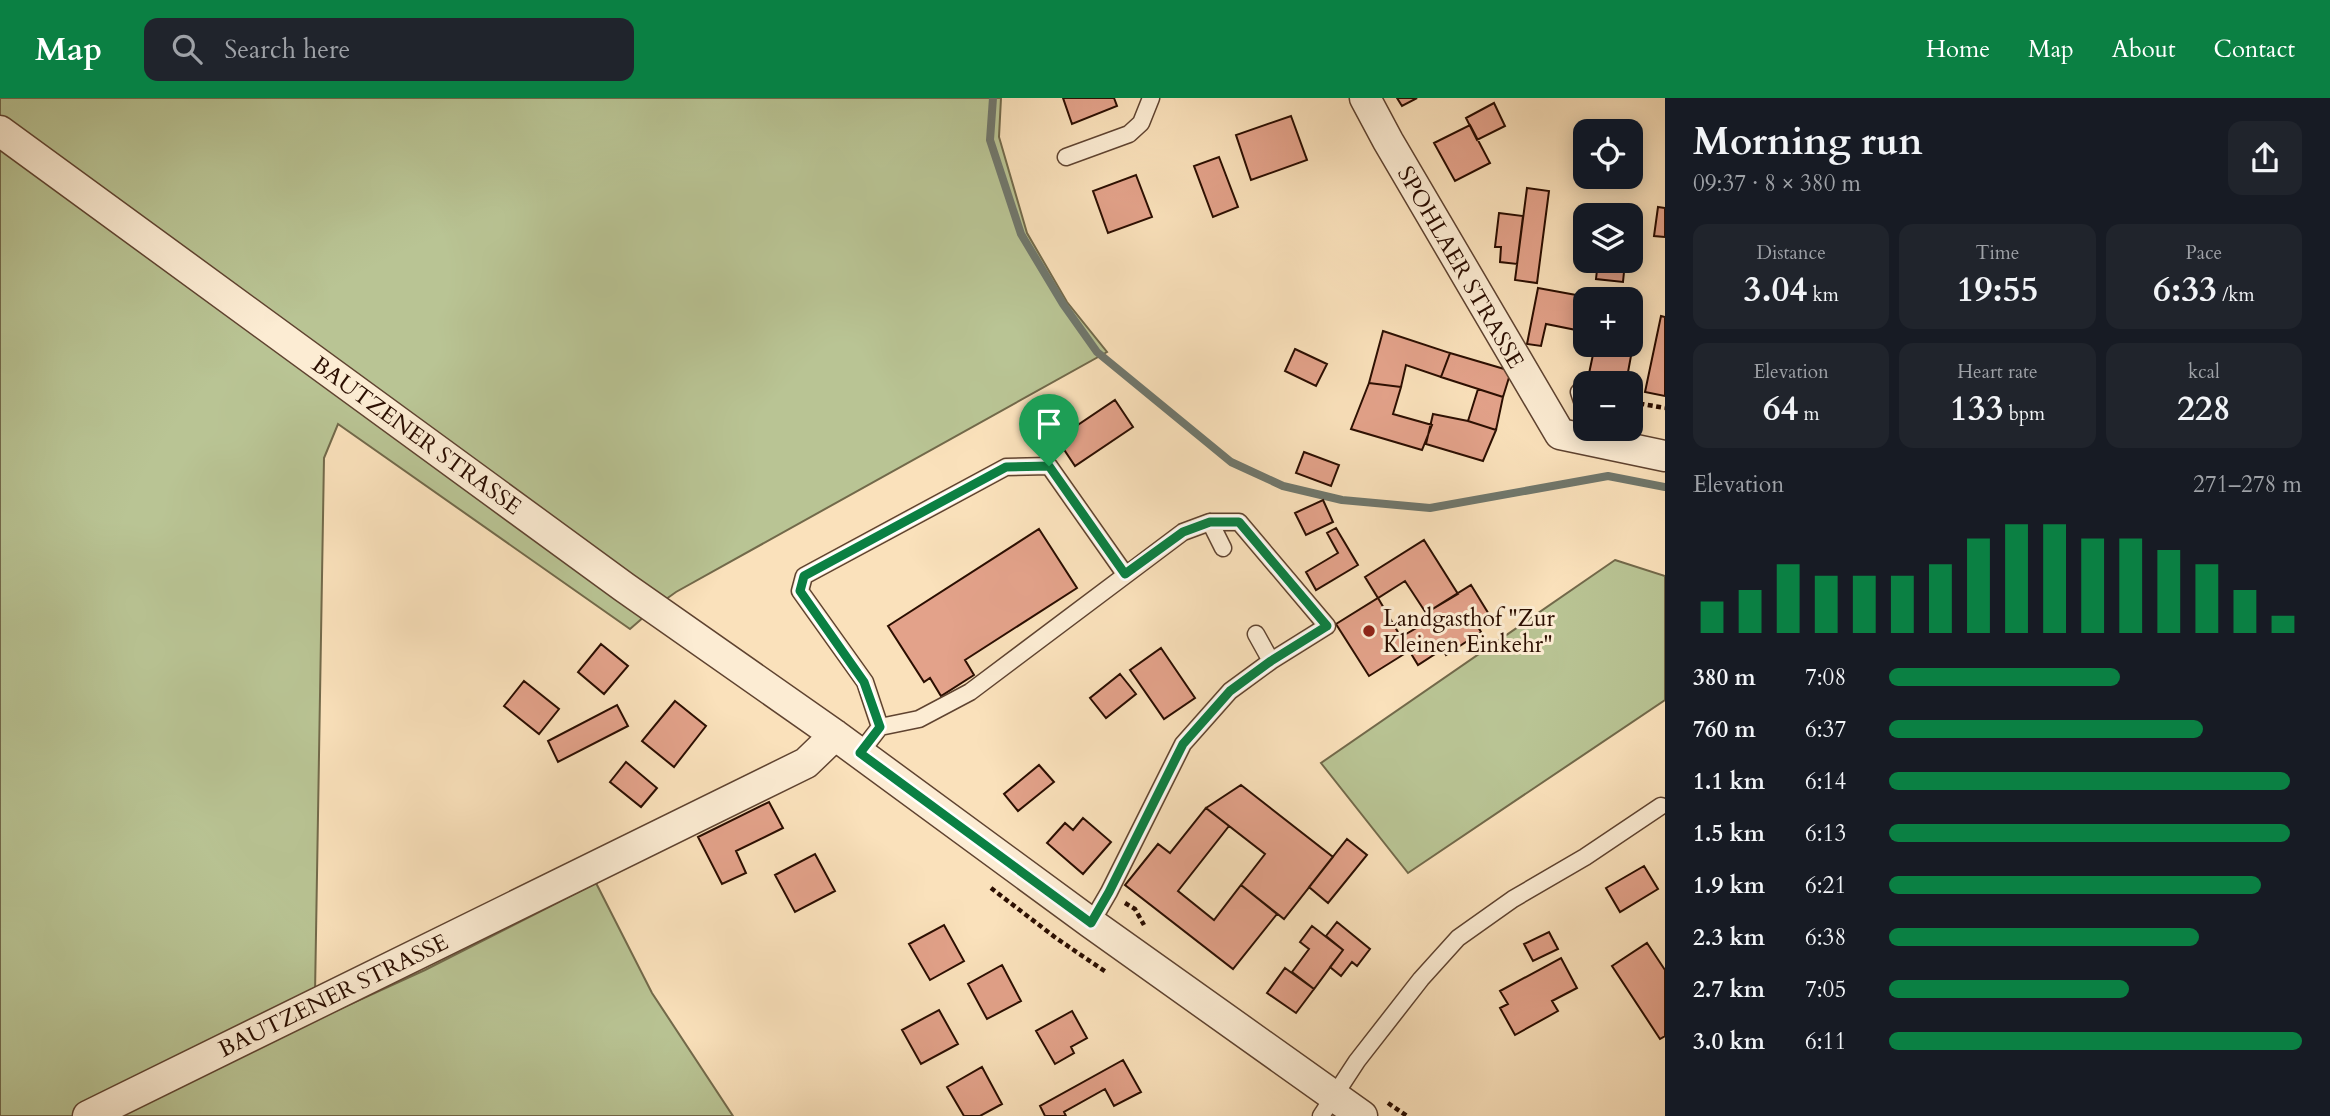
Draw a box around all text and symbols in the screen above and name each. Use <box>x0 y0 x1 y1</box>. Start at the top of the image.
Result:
search box <box>144 18 634 81</box>
text: Map <box>35 27 102 72</box>
icon: search <box>168 30 206 68</box>
text: Search here <box>224 32 350 67</box>
text: Home <box>1926 33 1990 66</box>
text: Map <box>2028 33 2074 66</box>
text: About <box>2112 33 2176 66</box>
text: Contact <box>2214 33 2295 66</box>
text: Morning run <box>1693 116 1923 168</box>
map controls <box>1573 119 1643 441</box>
button: locate <box>1573 119 1643 189</box>
button: share <box>2228 121 2302 195</box>
street label: SPOHLAER STRASSE <box>1390 160 1531 374</box>
text: 09:37 · 8 × 380 m <box>1693 168 1861 199</box>
button: layers <box>1573 203 1643 273</box>
text: Distance <box>1756 240 1826 266</box>
text: Time <box>1976 240 2019 266</box>
text: Pace <box>2185 240 2222 266</box>
text: 3.04 <box>1744 266 1807 314</box>
text: 19:55 <box>1957 266 2038 314</box>
text: 6:33 <box>2153 266 2217 314</box>
text: km <box>1807 282 1839 308</box>
text: /km <box>2217 282 2255 308</box>
button: + <box>1573 287 1643 357</box>
street label: BAUTZENER STRASSE <box>306 349 528 522</box>
text: Elevation <box>1753 359 1829 385</box>
text: Heart rate <box>1957 359 2038 385</box>
text: kcal <box>2188 359 2220 385</box>
button: − <box>1573 371 1643 441</box>
text: 64 <box>1763 385 1799 433</box>
text: 133 <box>1950 385 2004 433</box>
text: 228 <box>2177 385 2231 433</box>
pin <box>1019 394 1079 466</box>
text: m <box>1799 401 1820 427</box>
text: bpm <box>2004 401 2045 427</box>
icon: arrive <box>1030 405 1068 443</box>
text: Elevation <box>1693 469 1784 500</box>
text: 271–278 m <box>2193 469 2302 500</box>
place label: Landgasthof "Zur Kleinen Einkehr" <box>1383 603 1556 660</box>
marker: Landgasthof "Zur Kleinen Einkehr" <box>1361 623 1377 639</box>
text: 380 m <box>1693 662 1756 693</box>
text: 7:08 <box>1805 662 1846 693</box>
text: 760 m <box>1693 714 1756 745</box>
text: 6:37 <box>1805 714 1846 745</box>
text: 1.1 km <box>1693 766 1765 797</box>
text: 6:14 <box>1805 766 1846 797</box>
text: 1.5 km <box>1693 818 1765 849</box>
text: 6:13 <box>1805 818 1846 849</box>
text: 1.9 km <box>1693 870 1765 901</box>
text: 6:21 <box>1805 870 1846 901</box>
text: 2.3 km <box>1693 922 1765 953</box>
text: 6:38 <box>1805 922 1846 953</box>
street label: BAUTZENER STRASSE <box>213 926 453 1065</box>
text: 2.7 km <box>1693 974 1765 1005</box>
text: 7:05 <box>1805 974 1846 1005</box>
text: 3.0 km <box>1693 1026 1765 1057</box>
text: 6:11 <box>1805 1026 1846 1057</box>

